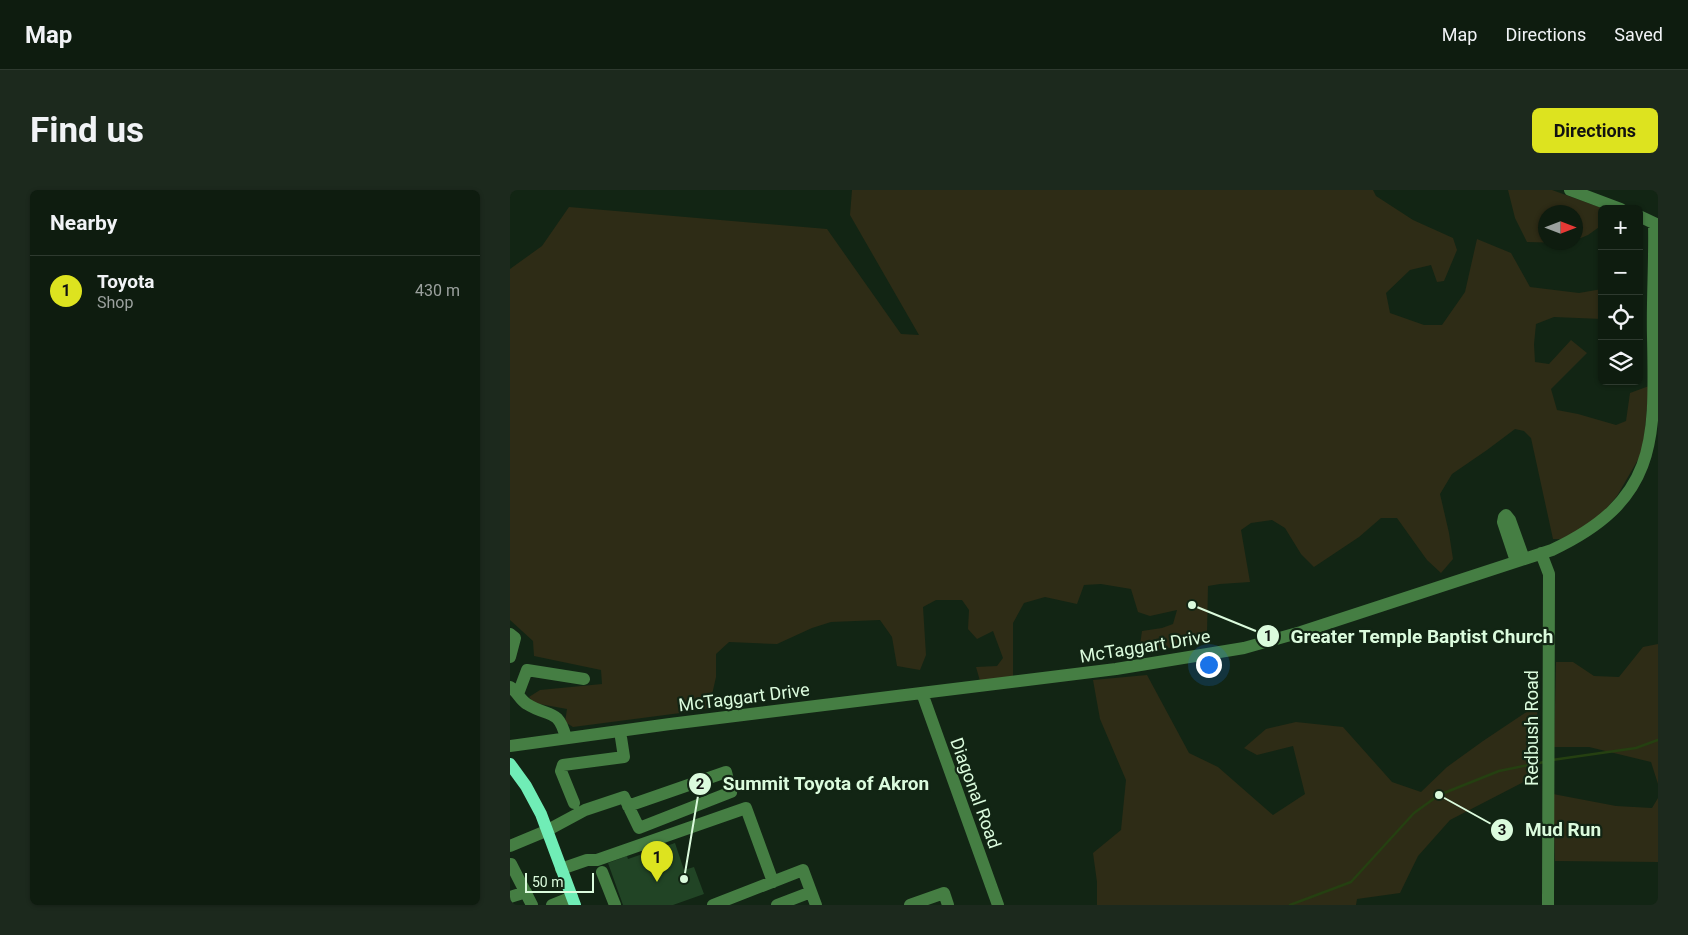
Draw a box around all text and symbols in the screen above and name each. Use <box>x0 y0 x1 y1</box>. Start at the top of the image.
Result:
text: Map <box>25 21 72 49</box>
text: Map <box>1442 24 1477 45</box>
text: Directions <box>1505 24 1586 45</box>
text: Saved <box>1614 24 1663 45</box>
button: Directions <box>1532 108 1658 153</box>
text: Find us <box>30 110 144 151</box>
north arrow <box>1538 205 1583 250</box>
map controls <box>1598 205 1643 385</box>
button: + <box>1598 205 1643 250</box>
text: Nearby <box>50 211 117 235</box>
button: − <box>1598 250 1643 295</box>
text: Toyota <box>97 270 155 293</box>
text: 1 <box>61 281 71 300</box>
text: 430 m <box>415 281 460 300</box>
text: Shop <box>97 293 133 312</box>
button: locate <box>1598 295 1643 340</box>
button: layers <box>1598 340 1643 385</box>
callout: Greater Temple Baptist Church <box>1255 619 1564 653</box>
street label: McTaggart Drive <box>1078 625 1212 667</box>
text: Greater Temple Baptist Church <box>1291 625 1553 648</box>
text: 1 <box>1264 627 1272 645</box>
your location <box>1196 652 1222 678</box>
street label: Redbush Road <box>1521 670 1542 786</box>
street label: McTaggart Drive <box>677 679 811 715</box>
street label: Diagonal Road <box>946 735 1006 851</box>
callout: Summit Toyota of Akron <box>687 767 939 801</box>
text: Summit Toyota of Akron <box>723 772 929 795</box>
text: 2 <box>696 775 705 793</box>
callout: Mud Run <box>1490 813 1611 847</box>
text: Mud Run <box>1525 818 1601 841</box>
text: 3 <box>1498 821 1506 839</box>
pin: 1 <box>641 841 673 882</box>
scale bar <box>525 870 594 893</box>
text: 50 m <box>532 874 564 890</box>

